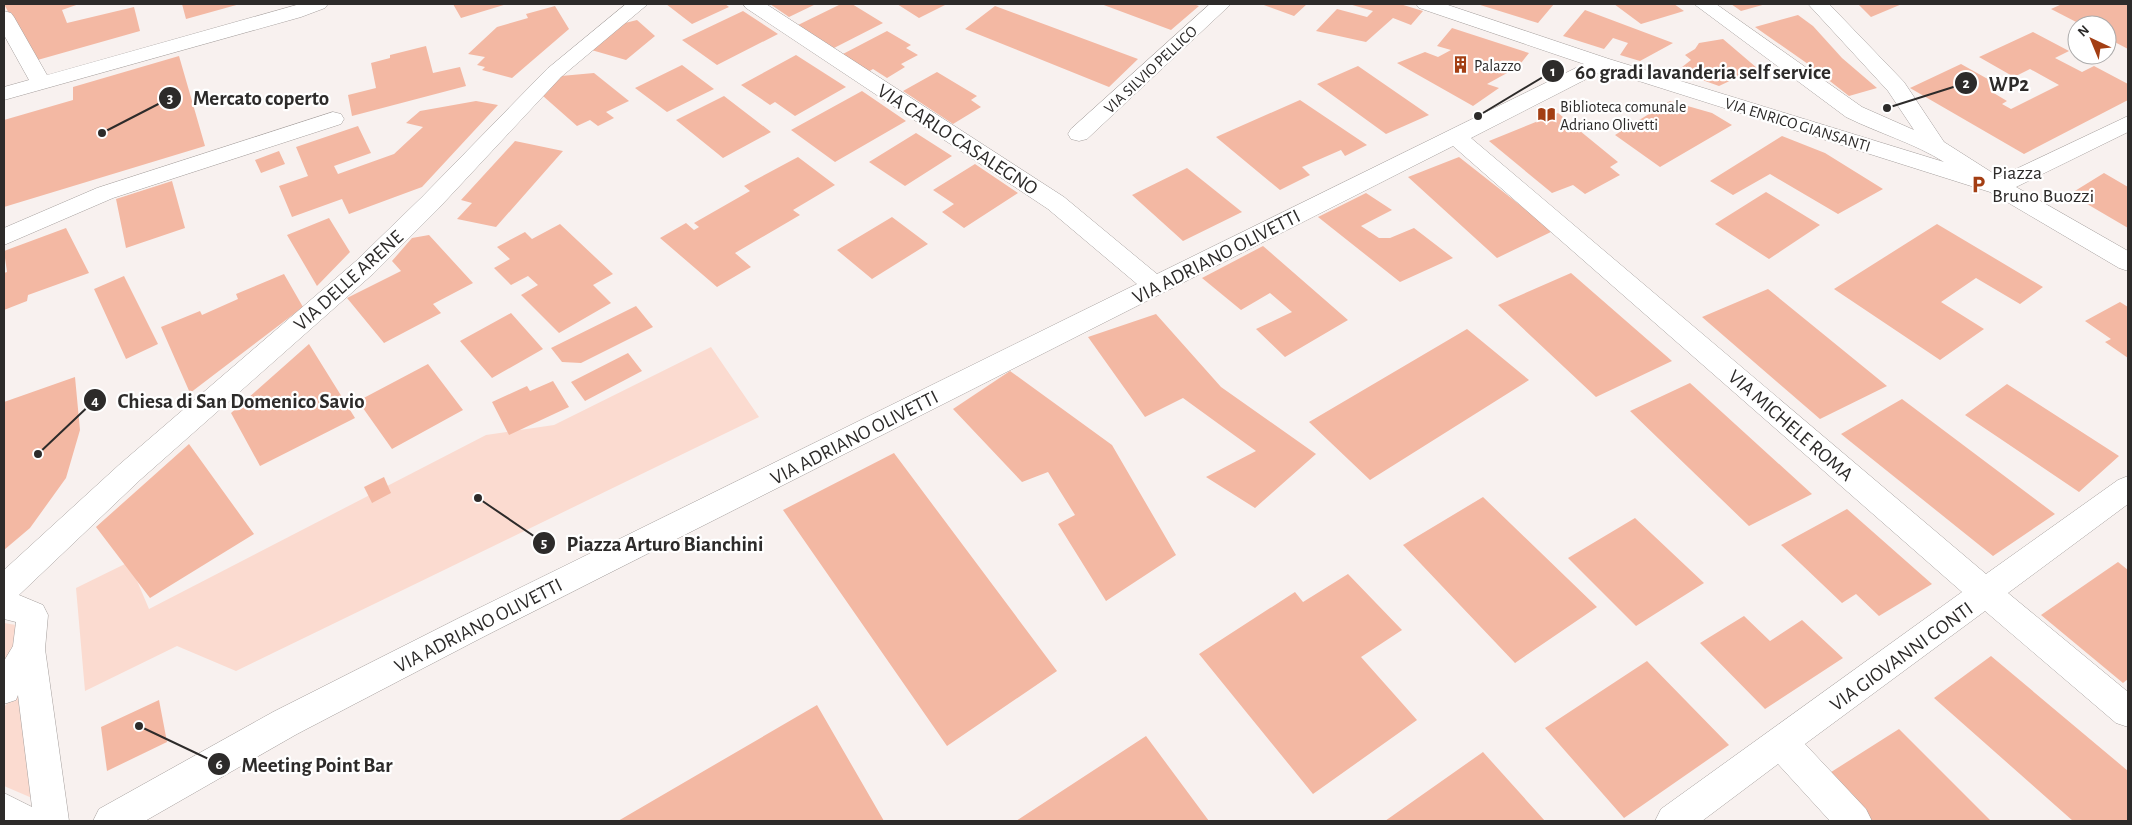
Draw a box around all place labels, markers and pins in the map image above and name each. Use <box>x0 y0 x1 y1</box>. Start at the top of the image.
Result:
callout: 60 gradi lavanderia self service <box>1540 53 1841 89</box>
building icon: Palazzo <box>1450 55 1470 75</box>
place label: Palazzo <box>1474 58 1522 74</box>
callout: WP2 <box>1954 65 2039 101</box>
callout: Mercato coperto <box>158 80 339 116</box>
place label: Biblioteca comunale Adriano Olivetti <box>1560 99 1686 133</box>
library icon: Biblioteca comunale Adriano Olivetti <box>1536 105 1556 125</box>
place label: Piazza Bruno Buozzi <box>1992 163 2094 206</box>
parking icon: Piazza Bruno Buozzi <box>1968 174 1988 194</box>
callout: Chiesa di San Domenico Savio <box>82 382 374 418</box>
callout: Piazza Arturo Bianchini <box>532 525 774 561</box>
callout: Meeting Point Bar <box>206 746 403 782</box>

